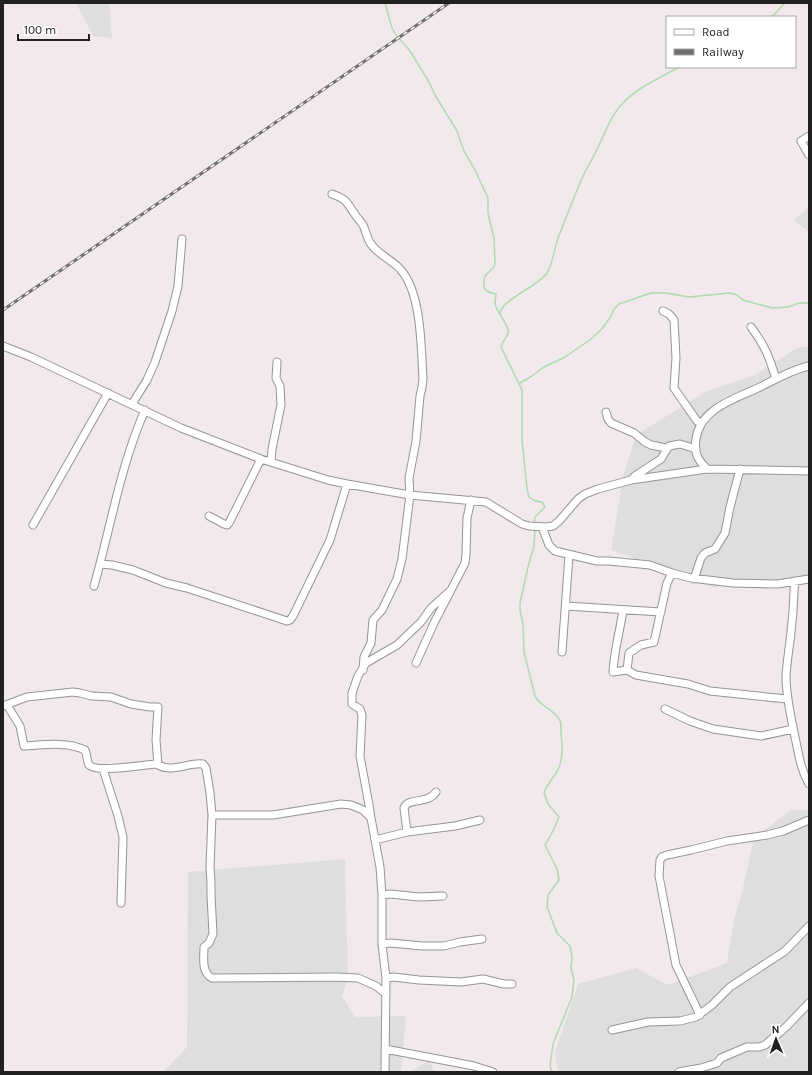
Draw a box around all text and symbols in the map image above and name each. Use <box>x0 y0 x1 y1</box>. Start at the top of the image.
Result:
scale bar <box>18 16 89 42</box>
legend <box>666 16 796 68</box>
text: 100 m <box>24 23 56 37</box>
text: Road <box>702 25 730 39</box>
text: Railway <box>702 45 744 59</box>
north arrow <box>756 1019 796 1059</box>
text: N <box>771 1023 780 1036</box>

